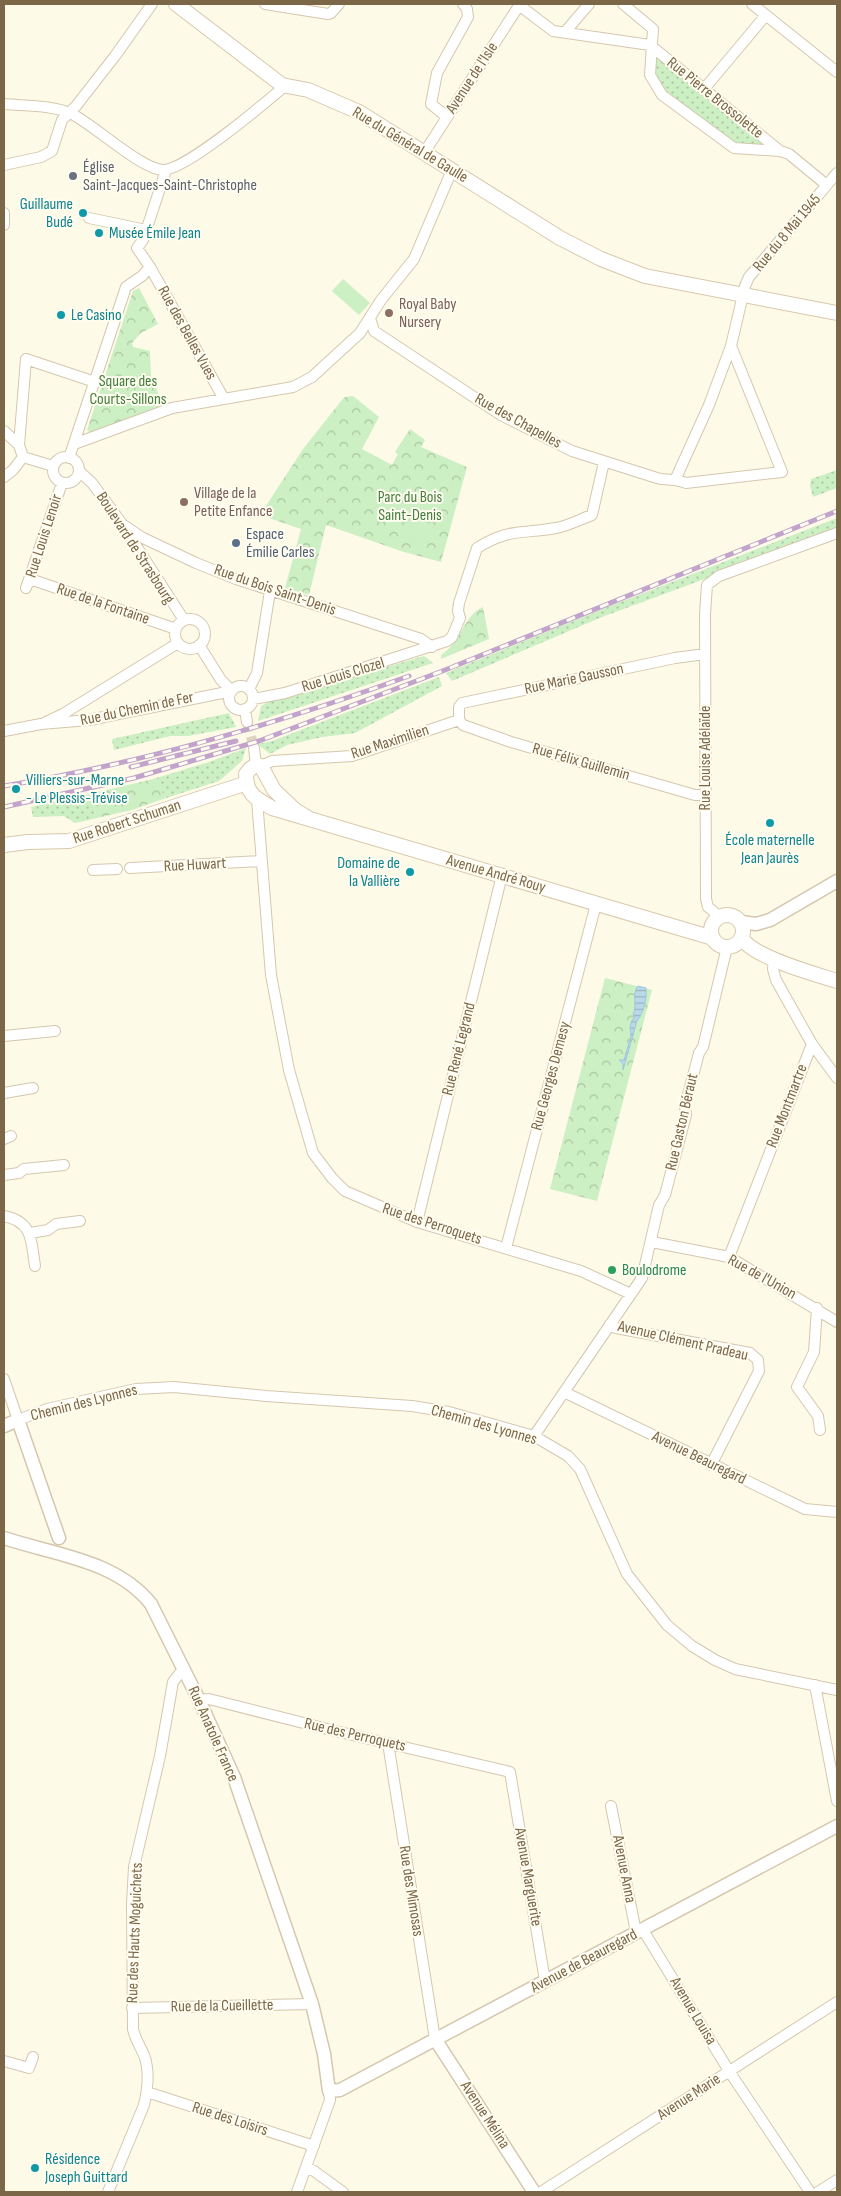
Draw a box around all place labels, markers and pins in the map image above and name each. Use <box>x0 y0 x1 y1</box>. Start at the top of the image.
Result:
place label: Église Saint-Jacques-Saint-Christophe <box>83 158 257 195</box>
marker: Église Saint-Jacques-Saint-Christophe <box>67 170 79 182</box>
place label: Guillaume Budé <box>20 195 73 232</box>
marker: Guillaume Budé <box>77 207 89 219</box>
place label: Musée Émile Jean <box>109 224 201 243</box>
marker: Musée Émile Jean <box>93 227 105 239</box>
place label: Royal Baby Nursery <box>399 295 456 332</box>
place label: Le Casino <box>71 306 122 325</box>
marker: Royal Baby Nursery <box>383 307 395 319</box>
marker: Le Casino <box>55 309 67 321</box>
place label: Village de la Petite Enfance <box>194 484 272 521</box>
marker: Village de la Petite Enfance <box>178 496 190 508</box>
place label: Espace Émilie Carles <box>246 525 315 562</box>
marker: Espace Émilie Carles <box>230 537 242 549</box>
place label: Villiers-sur-Marne - Le Plessis-Trévise <box>26 771 128 808</box>
marker: Villiers-sur-Marne - Le Plessis-Trévise <box>10 783 22 795</box>
marker: École maternelle Jean Jaurès <box>764 817 776 829</box>
place label: École maternelle Jean Jaurès <box>725 831 815 868</box>
place label: Domaine de la Vallière <box>337 854 400 891</box>
marker: Domaine de la Vallière <box>404 866 416 878</box>
place label: Boulodrome <box>622 1261 686 1280</box>
marker: Boulodrome <box>606 1264 618 1276</box>
place label: Résidence Joseph Guittard <box>44 2150 128 2187</box>
marker: Résidence Joseph Guittard <box>29 2162 41 2174</box>

